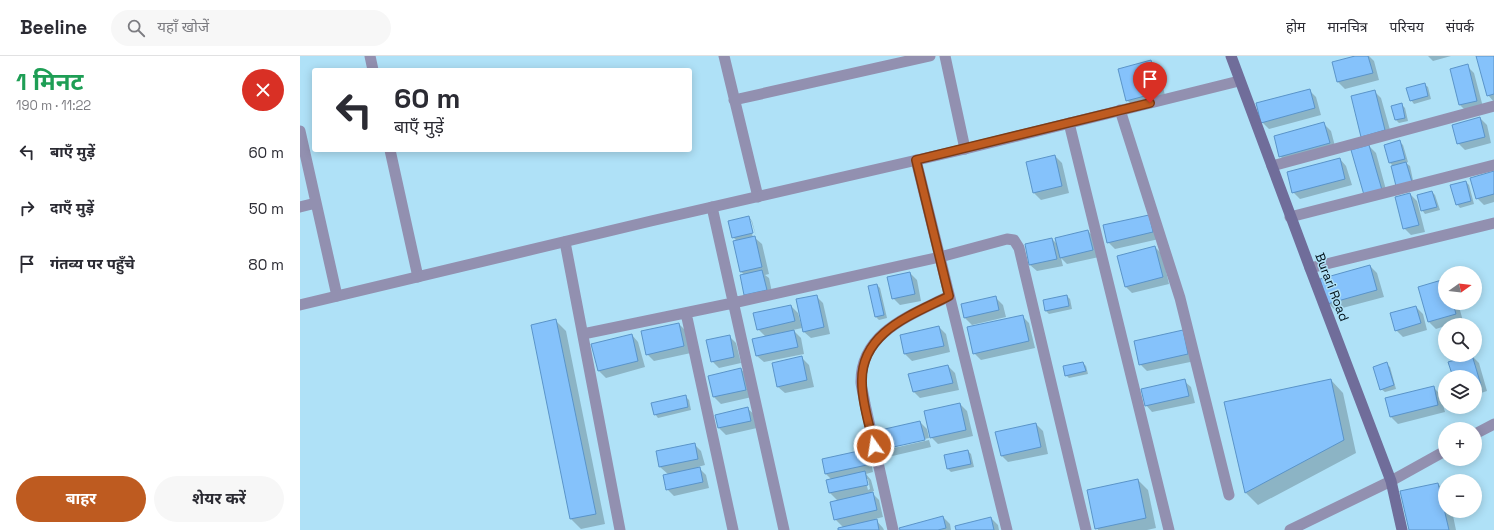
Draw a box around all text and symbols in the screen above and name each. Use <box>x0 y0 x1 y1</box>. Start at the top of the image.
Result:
search box <box>111 10 391 46</box>
text: Beeline <box>20 15 87 40</box>
icon: search <box>125 17 147 39</box>
text: यहाँ खोजें <box>157 17 209 36</box>
text: होम <box>1286 18 1305 36</box>
text: मानचित्र <box>1327 18 1368 36</box>
text: परिचय <box>1390 18 1424 36</box>
text: संपर्क <box>1446 18 1474 36</box>
pin <box>1133 62 1167 103</box>
text: 1 मिनट <box>16 66 83 97</box>
icon: arrive <box>1139 68 1161 90</box>
button: close <box>242 69 284 111</box>
text: 60 m <box>394 80 460 116</box>
icon: left <box>328 84 380 136</box>
text: 190 m · 11:22 <box>16 97 91 114</box>
text: बाएँ मुड़ें <box>394 115 444 138</box>
icon: left <box>16 141 38 163</box>
text: बाएँ मुड़ें <box>50 142 95 161</box>
text: 60 m <box>248 143 284 162</box>
icon: right <box>16 197 38 219</box>
text: दाएँ मुड़ें <box>50 198 94 217</box>
text: 50 m <box>249 199 284 218</box>
street label: Burari Road <box>1311 250 1353 324</box>
icon: arrive <box>16 253 38 275</box>
text: गंतव्य पर पहुँचे <box>50 254 135 273</box>
text: 80 m <box>248 255 284 274</box>
north arrow <box>1438 266 1482 310</box>
map controls <box>1438 266 1482 518</box>
button: search <box>1438 318 1482 362</box>
button: layers <box>1438 370 1482 414</box>
button: + <box>1438 422 1482 466</box>
position arrow <box>853 425 895 467</box>
button: − <box>1438 474 1482 518</box>
button: बाहर <box>16 476 146 522</box>
button: शेयर करें <box>154 476 284 522</box>

